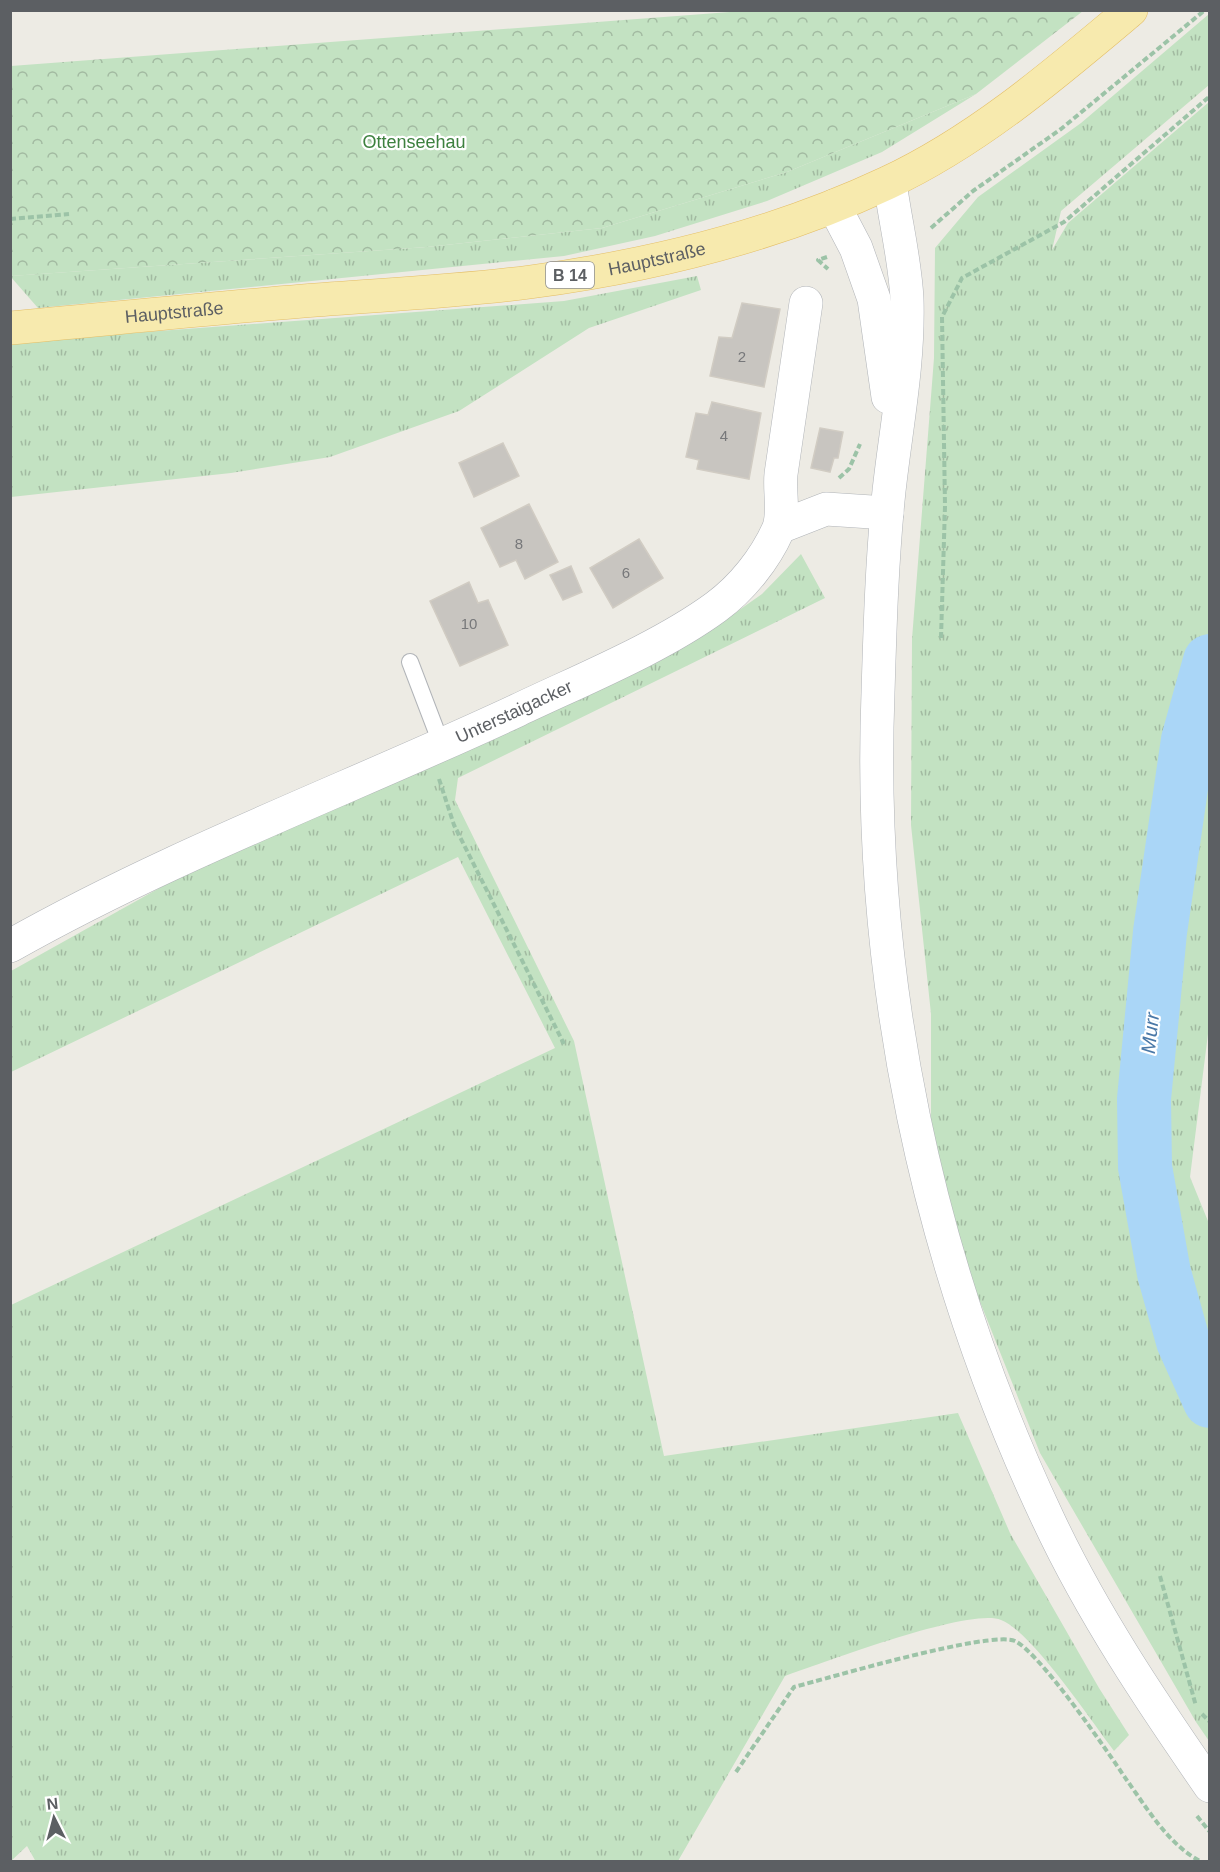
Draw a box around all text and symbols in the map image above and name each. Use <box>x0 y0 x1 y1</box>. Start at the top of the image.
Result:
park label: Ottenseehau <box>362 132 466 152</box>
street label: Hauptstraße <box>606 238 708 279</box>
road number: B 14 <box>546 262 594 288</box>
street label: Hauptstraße <box>124 298 224 327</box>
house number: 2 <box>738 348 746 365</box>
house number: 4 <box>720 427 728 444</box>
house number: 8 <box>515 535 523 552</box>
house number: 6 <box>622 564 630 581</box>
house number: 10 <box>461 615 477 632</box>
street label: Unterstaigacker <box>453 676 575 747</box>
water label: Murr <box>1137 1010 1163 1055</box>
north arrow <box>24 1788 84 1848</box>
text: N <box>46 1795 59 1813</box>

